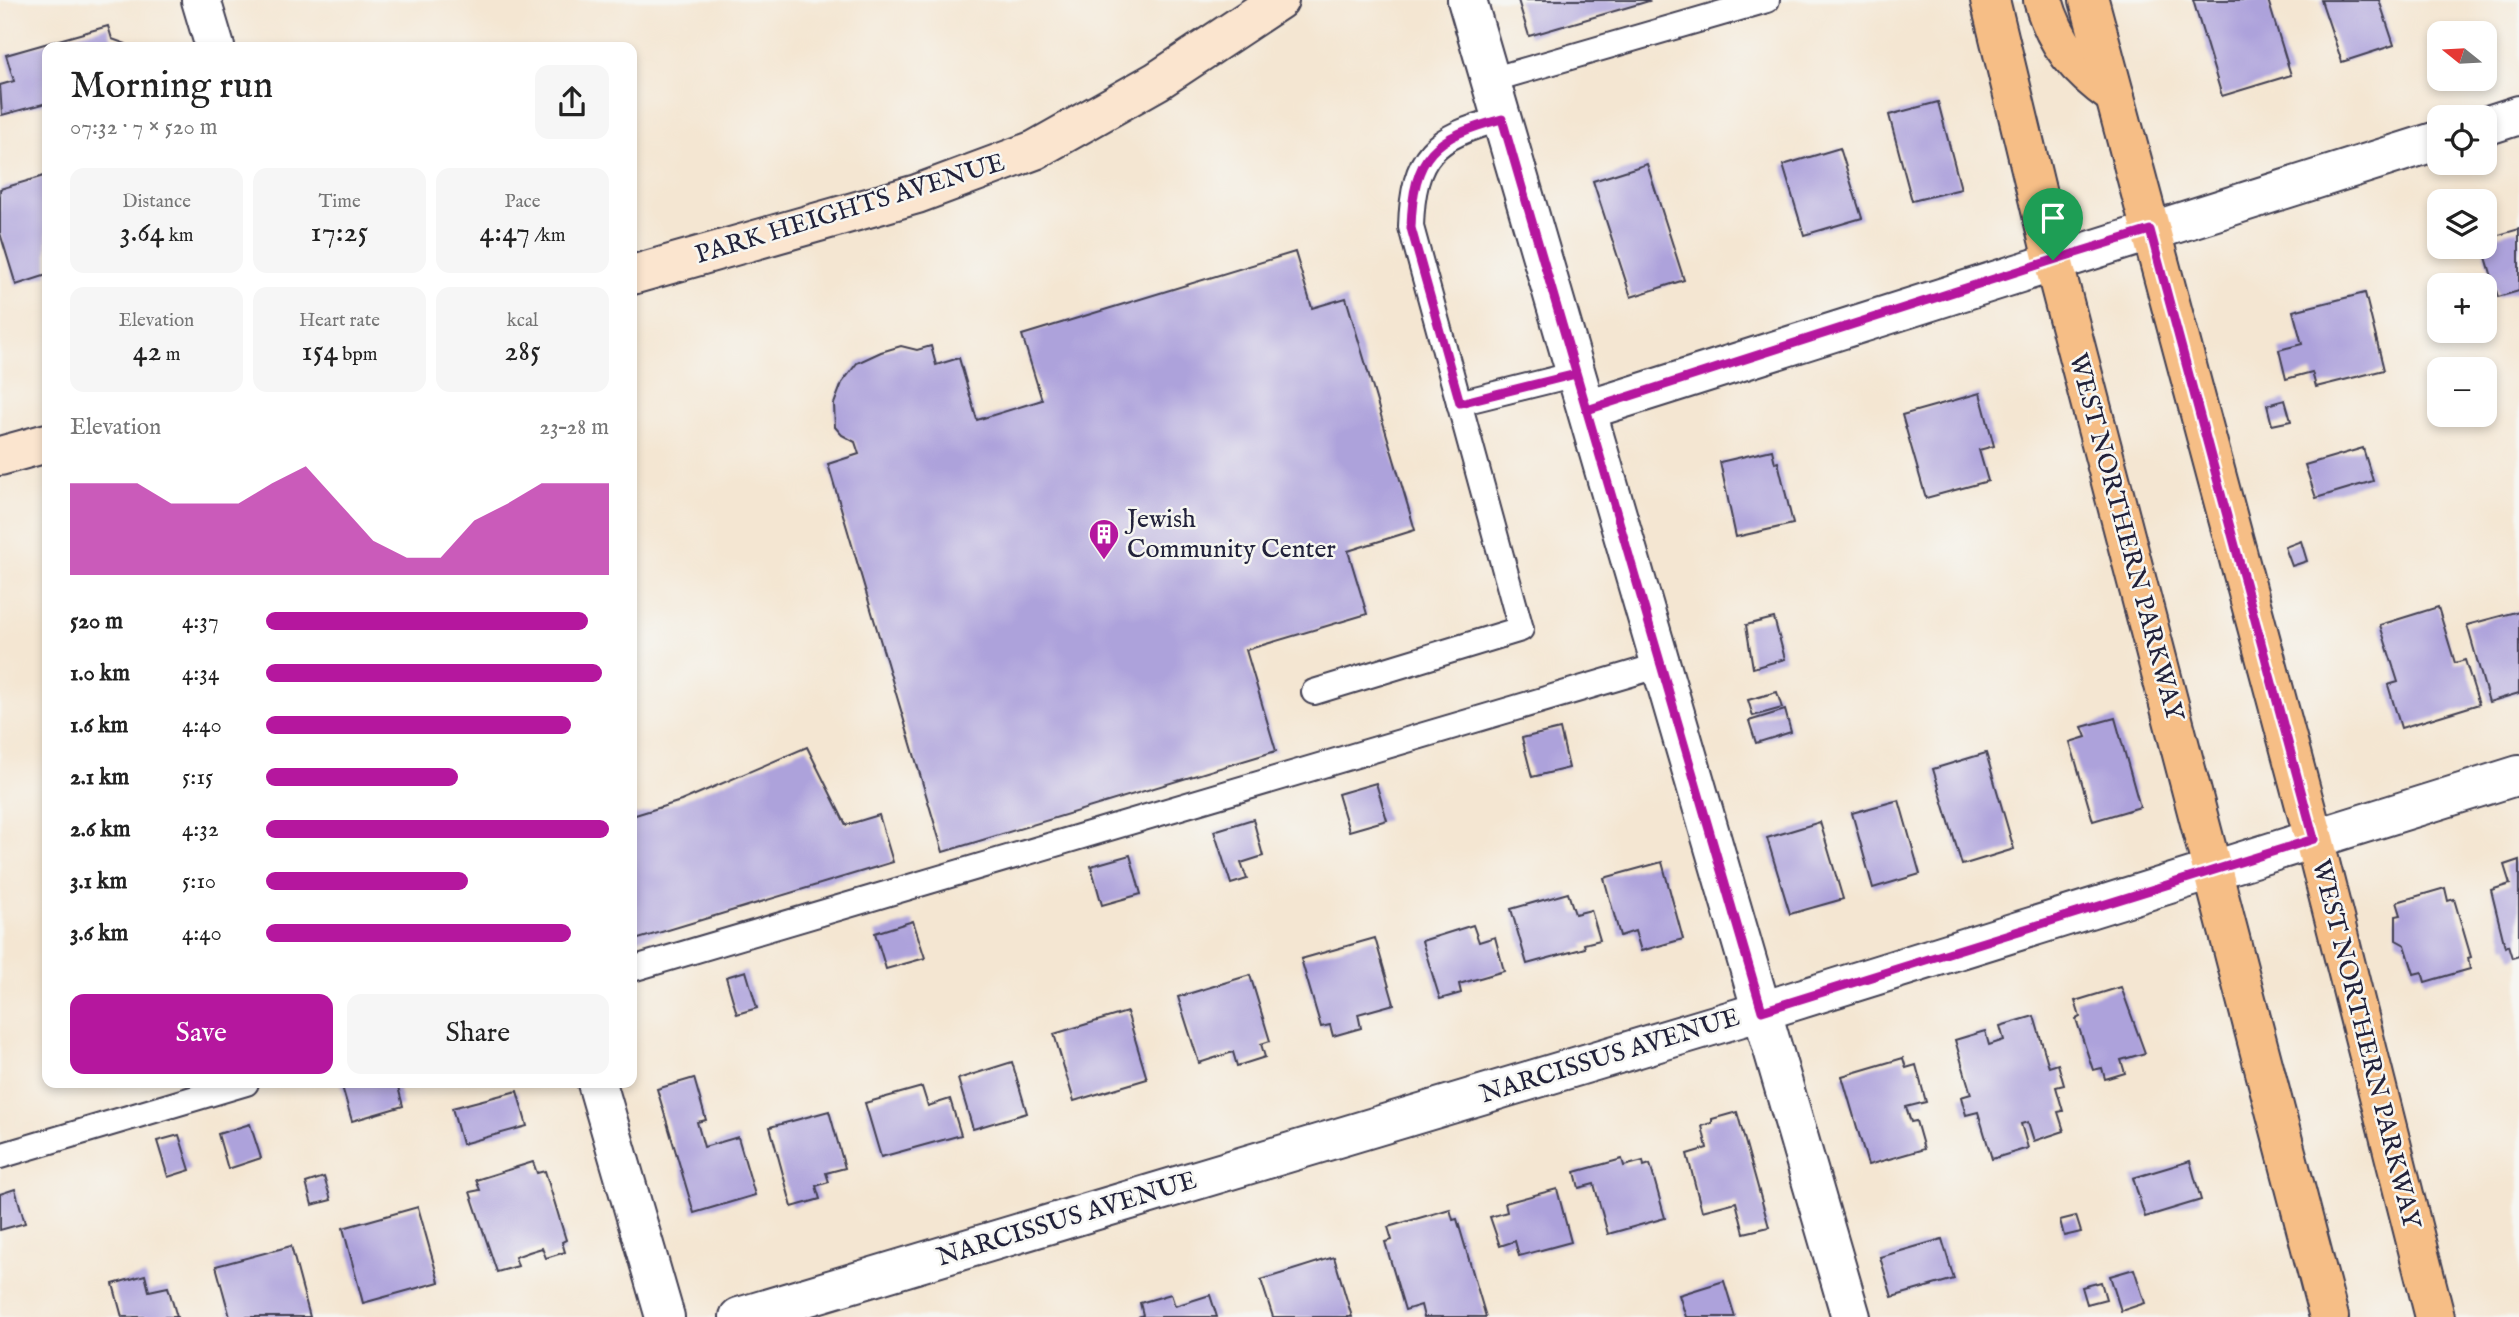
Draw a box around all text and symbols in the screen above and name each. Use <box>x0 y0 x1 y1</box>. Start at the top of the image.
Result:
north arrow <box>2427 21 2497 91</box>
map controls <box>2427 21 2497 427</box>
text: Morning run <box>70 63 273 111</box>
button: share <box>535 65 609 139</box>
button: locate <box>2427 105 2497 175</box>
text: 07:32 · 7 × 520 m <box>70 113 218 142</box>
street label: PARK HEIGHTS AVENUE <box>691 146 1009 272</box>
pin <box>2023 188 2083 260</box>
button: layers <box>2427 189 2497 259</box>
text: Distance <box>122 190 191 214</box>
text: Time <box>318 190 361 214</box>
text: Pace <box>505 190 540 214</box>
icon: arrive <box>2034 199 2072 237</box>
text: 3.64 <box>120 214 165 252</box>
text: 17:25 <box>311 214 368 252</box>
text: 4:47 <box>480 214 530 252</box>
text: km <box>165 224 194 248</box>
text: /km <box>530 224 565 248</box>
button: + <box>2427 273 2497 343</box>
text: Elevation <box>119 309 194 333</box>
text: Heart rate <box>299 309 380 333</box>
text: kcal <box>507 309 538 333</box>
text: 42 <box>133 333 161 371</box>
text: 154 <box>302 333 338 371</box>
text: 285 <box>504 333 541 371</box>
text: m <box>161 343 180 367</box>
text: bpm <box>338 343 377 367</box>
street label: WEST NORTHERN PARKWAY <box>2061 350 2191 726</box>
button: − <box>2427 357 2497 427</box>
text: Elevation <box>70 413 161 442</box>
text: 23–28 m <box>539 413 609 442</box>
place label: Jewish Community Center <box>1124 503 1336 566</box>
building icon: Jewish Community Center <box>1087 517 1121 561</box>
text: 520 m <box>70 607 123 636</box>
text: 4:37 <box>182 607 219 636</box>
text: 1.0 km <box>70 659 130 688</box>
text: 4:34 <box>182 659 219 688</box>
text: 1.6 km <box>70 711 128 740</box>
text: 4:40 <box>182 711 222 740</box>
text: 2.1 km <box>70 763 129 792</box>
text: 5:15 <box>182 763 213 792</box>
text: 2.6 km <box>70 815 131 844</box>
text: 4:32 <box>182 815 219 844</box>
street label: WEST NORTHERN PARKWAY <box>2304 856 2428 1233</box>
text: 3.1 km <box>70 867 127 896</box>
text: 5:10 <box>182 867 216 896</box>
text: 3.6 km <box>70 919 128 948</box>
text: 4:40 <box>182 919 222 948</box>
button: Save <box>70 994 333 1074</box>
button: Share <box>347 994 609 1074</box>
street label: NARCISSUS AVENUE <box>1476 1001 1744 1111</box>
street label: NARCISSUS AVENUE <box>933 1164 1201 1274</box>

